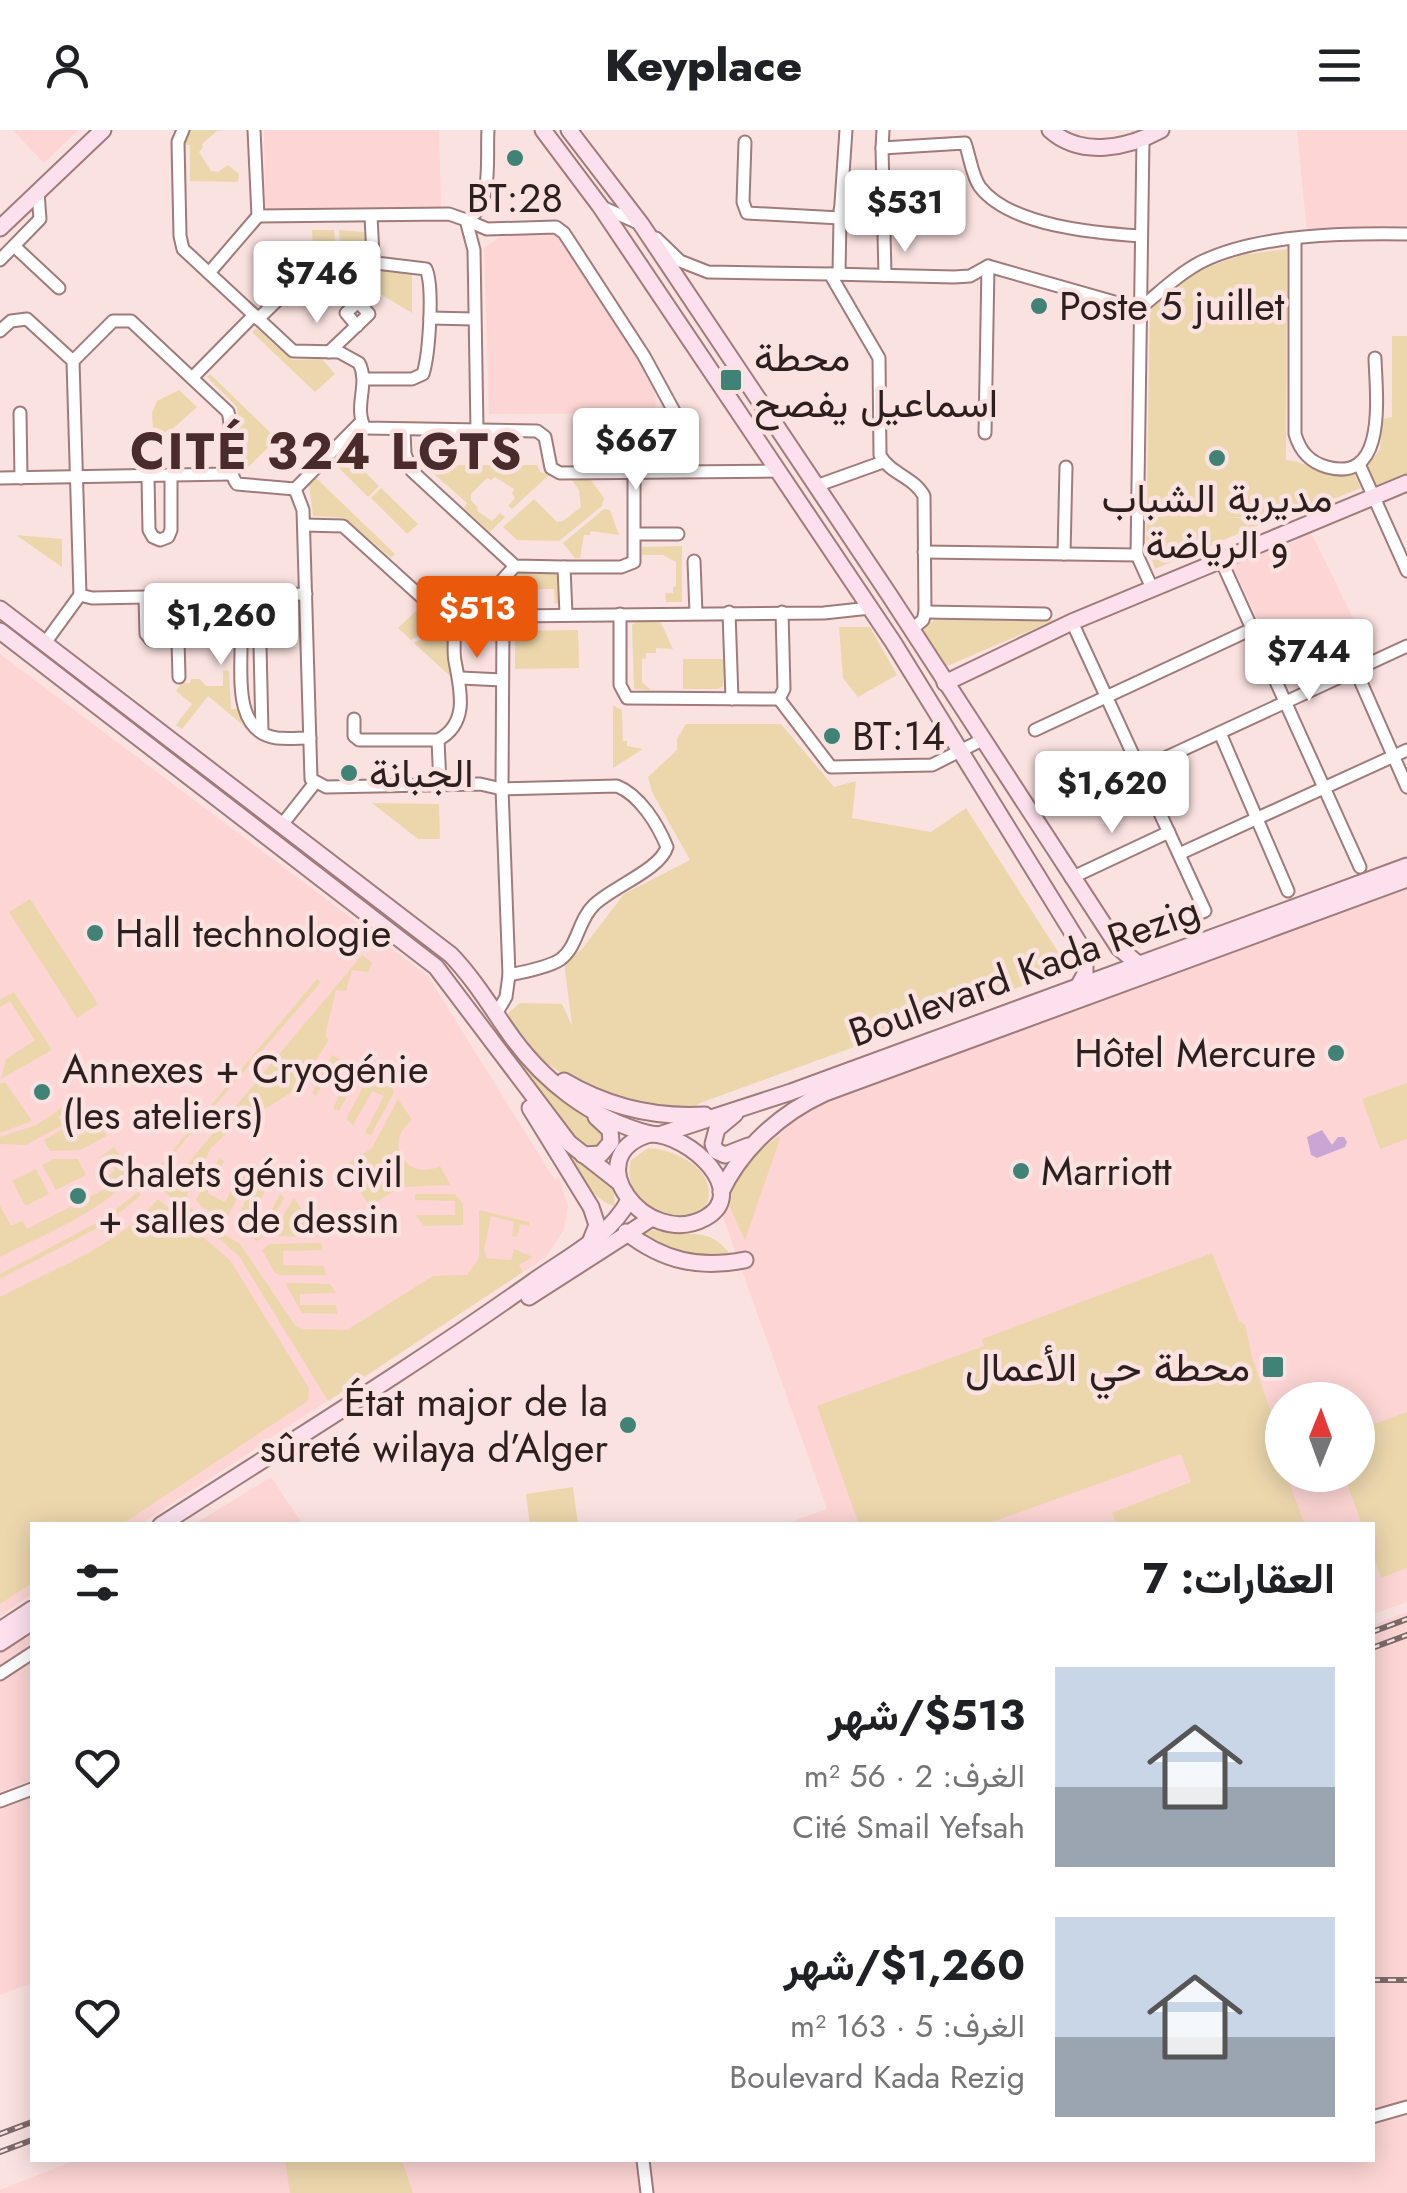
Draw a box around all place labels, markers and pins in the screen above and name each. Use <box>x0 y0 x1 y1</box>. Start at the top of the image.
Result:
marker: BT:28 <box>504 147 526 169</box>
place label: BT:28 <box>467 169 563 227</box>
pin: $531 <box>846 170 964 255</box>
pin: $746 <box>258 241 376 326</box>
place label: Poste 5 juillet <box>1059 277 1285 335</box>
marker: Poste 5 juillet <box>1028 295 1050 317</box>
place label: محطة اسماعيل يفصح <box>754 328 998 432</box>
marker: محطة اسماعيل يفصح <box>718 367 744 393</box>
pin: $667 <box>577 408 695 493</box>
marker: مديرية الشباب و الرياضة <box>1206 447 1228 469</box>
place label: مديرية الشباب و الرياضة <box>1102 469 1332 573</box>
pin: $513 <box>418 576 536 661</box>
pin: $1,260 <box>140 583 302 668</box>
pin: $744 <box>1250 619 1368 704</box>
place label: BT:14 <box>852 707 945 765</box>
marker: BT:14 <box>821 725 843 747</box>
place label: الجبانة <box>369 744 474 802</box>
pin: $1,620 <box>1031 751 1193 836</box>
marker: الجبانة <box>338 762 360 784</box>
place label: Hall technologie <box>115 904 391 962</box>
marker: Hall technologie <box>84 922 106 944</box>
place label: Hôtel Mercure <box>1074 1024 1316 1082</box>
place label: Annexes + Cryogénie (les ateliers) <box>62 1040 428 1144</box>
marker: Hôtel Mercure <box>1325 1042 1347 1064</box>
marker: Annexes + Cryogénie (les ateliers) <box>31 1081 53 1103</box>
place label: Marriott <box>1041 1142 1172 1200</box>
place label: Chalets génis civil + salles de dessin <box>98 1144 403 1248</box>
marker: Marriott <box>1010 1160 1032 1182</box>
marker: Chalets génis civil + salles de dessin <box>67 1185 89 1207</box>
place label: محطة حي الأعمال <box>965 1338 1250 1400</box>
marker: محطة حي الأعمال <box>1260 1354 1286 1380</box>
place label: État major de la sûreté wilaya d’Alger <box>260 1373 608 1477</box>
marker: État major de la sûreté wilaya d’Alger <box>617 1414 639 1436</box>

